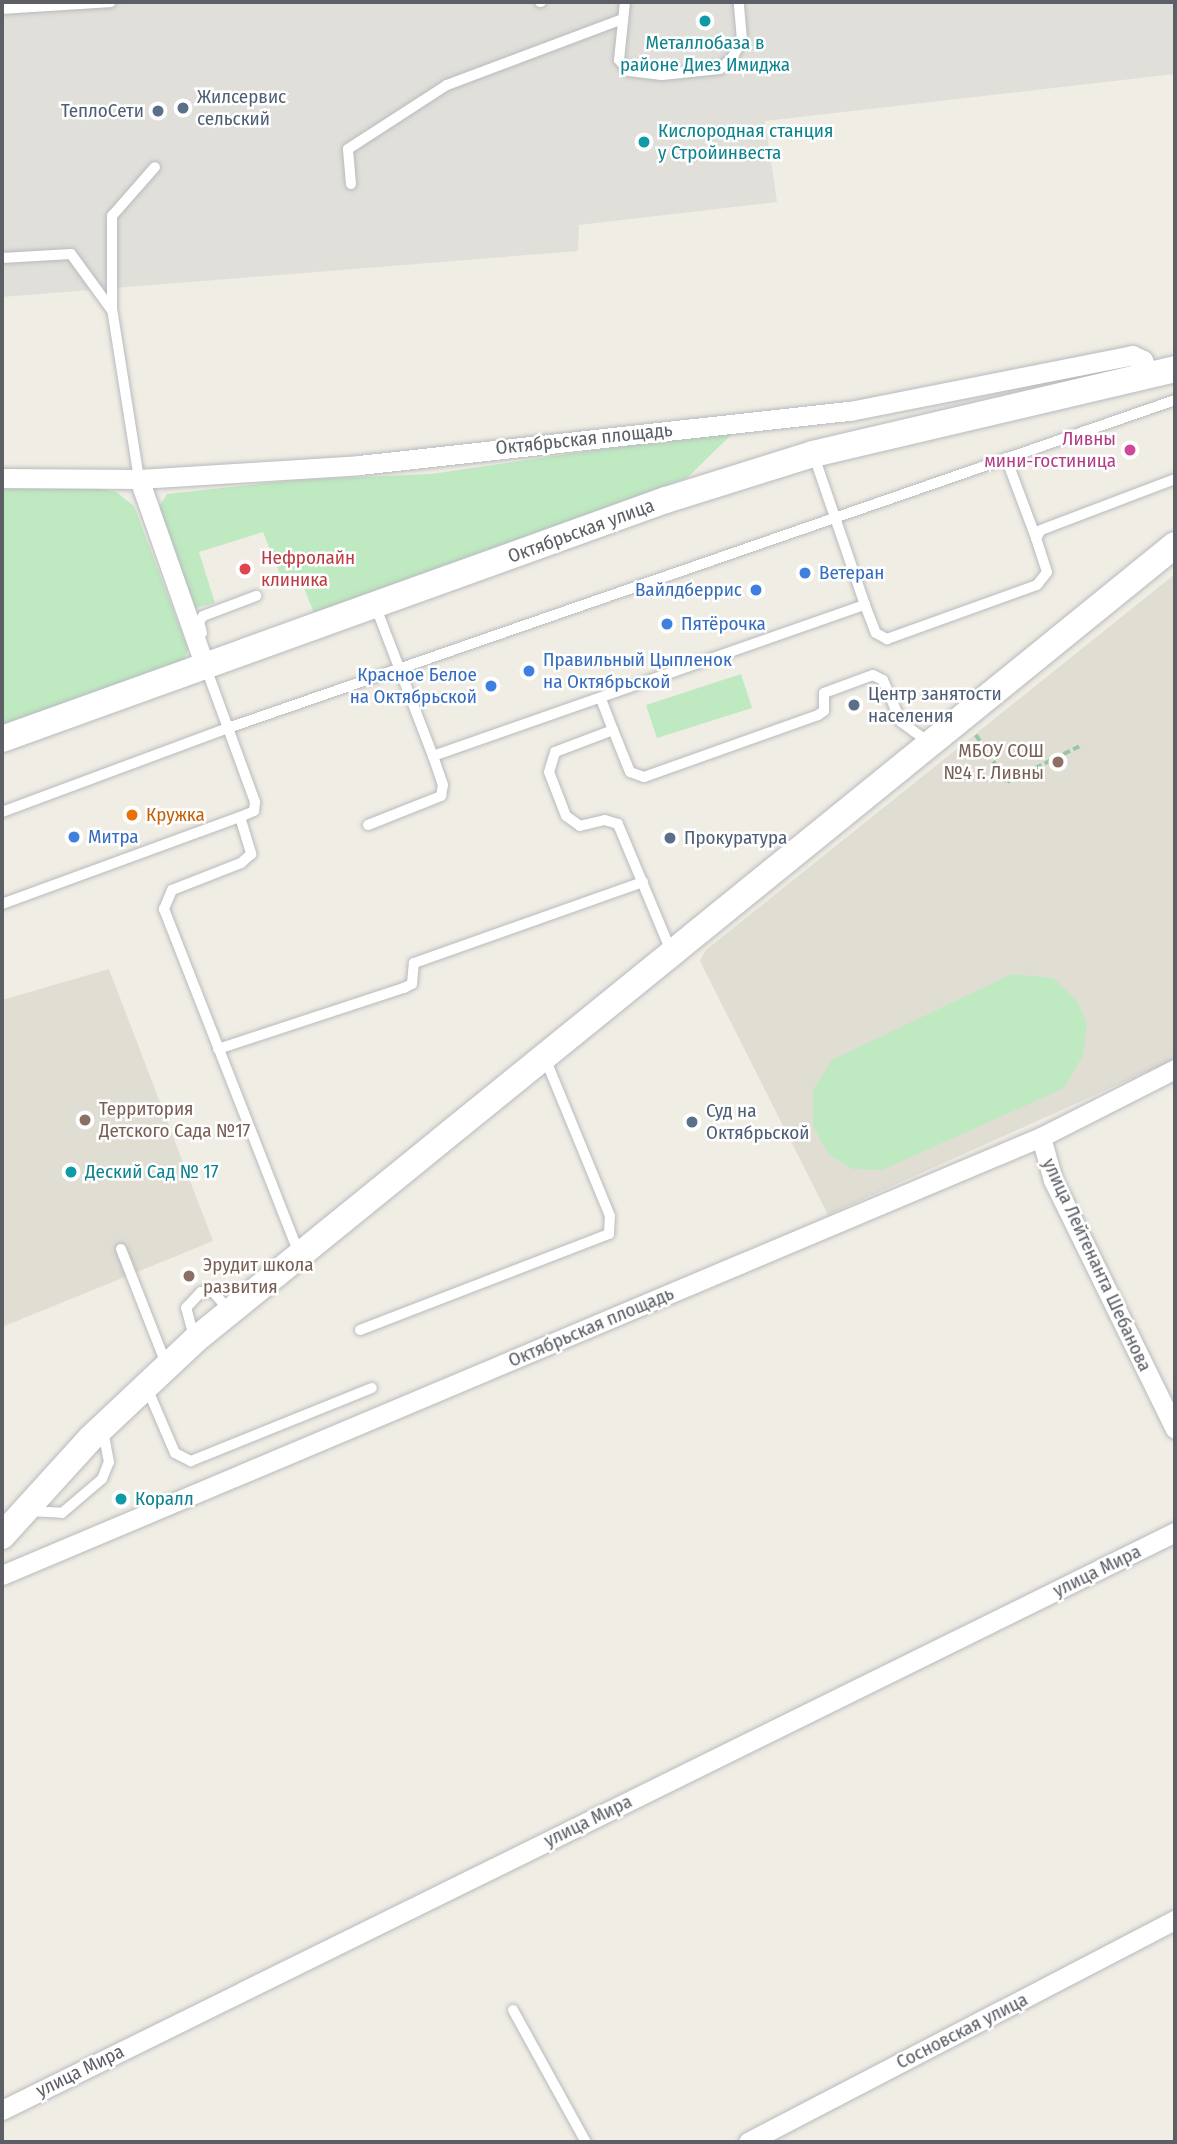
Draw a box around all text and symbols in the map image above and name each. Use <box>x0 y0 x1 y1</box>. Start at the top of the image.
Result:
marker: Металлобаза в районе Диез Имиджа <box>697 13 713 29</box>
place label: Металлобаза в районе Диез Имиджа <box>620 32 790 76</box>
place label: Жилсервис сельский <box>197 86 286 130</box>
place label: ТеплоСети <box>61 100 144 122</box>
marker: Жилсервис сельский <box>175 100 191 116</box>
marker: ТеплоСети <box>150 103 166 119</box>
place label: Кислородная станция у Стройинвеста <box>658 120 833 164</box>
marker: Кислородная станция у Стройинвеста <box>636 134 652 150</box>
street label: Октябрьская площадь <box>495 418 673 460</box>
place label: Ливны мини-гостиница <box>984 428 1116 472</box>
marker: Ливны мини-гостиница <box>1122 442 1138 458</box>
street label: Октябрьская улица <box>505 494 657 568</box>
place label: Нефролайн клиника <box>261 547 355 591</box>
marker: Нефролайн клиника <box>235 559 255 579</box>
place label: Ветеран <box>819 562 884 584</box>
marker: Ветеран <box>797 565 813 581</box>
place label: Вайлдберрис <box>635 579 742 601</box>
marker: Вайлдберрис <box>748 582 764 598</box>
place label: Пятёрочка <box>681 613 766 635</box>
marker: Пятёрочка <box>659 616 675 632</box>
place label: Правильный Цыпленок на Октябрьской <box>543 649 732 693</box>
marker: Правильный Цыпленок на Октябрьской <box>521 663 537 679</box>
place label: Красное Белое на Октябрьской <box>350 664 477 708</box>
marker: Красное Белое на Октябрьской <box>483 678 499 694</box>
place label: Центр занятости населения <box>868 683 1002 727</box>
marker: Центр занятости населения <box>846 697 862 713</box>
place label: МБОУ СОШ №4 г. Ливны <box>944 740 1044 784</box>
marker: МБОУ СОШ №4 г. Ливны <box>1050 754 1066 770</box>
place label: Кружка <box>146 804 205 826</box>
marker: Кружка <box>124 807 140 823</box>
place label: Митра <box>88 826 139 848</box>
place label: Прокуратура <box>684 827 787 849</box>
marker: Митра <box>66 829 82 845</box>
marker: Прокуратура <box>662 830 678 846</box>
place label: Территория Детского Сада №17 <box>99 1098 250 1142</box>
place label: Суд на Октябрьской <box>706 1100 809 1144</box>
marker: Территория Детского Сада №17 <box>77 1112 93 1128</box>
marker: Суд на Октябрьской <box>684 1114 700 1130</box>
street label: улица Лейтенанта Шебанова <box>1038 1155 1156 1375</box>
place label: Деский Сад № 17 <box>85 1161 218 1183</box>
marker: Деский Сад № 17 <box>63 1164 79 1180</box>
place label: Эрудит школа развития <box>203 1254 314 1298</box>
marker: Эрудит школа развития <box>181 1268 197 1284</box>
street label: Октябрьская площадь <box>505 1282 677 1372</box>
place label: Коралл <box>135 1488 194 1510</box>
marker: Коралл <box>113 1491 129 1507</box>
street label: улица Мира <box>1049 1540 1145 1602</box>
street label: улица Мира <box>540 1790 636 1852</box>
street label: Сосновская улица <box>892 1988 1032 2074</box>
street label: улица Мира <box>32 2040 128 2102</box>

